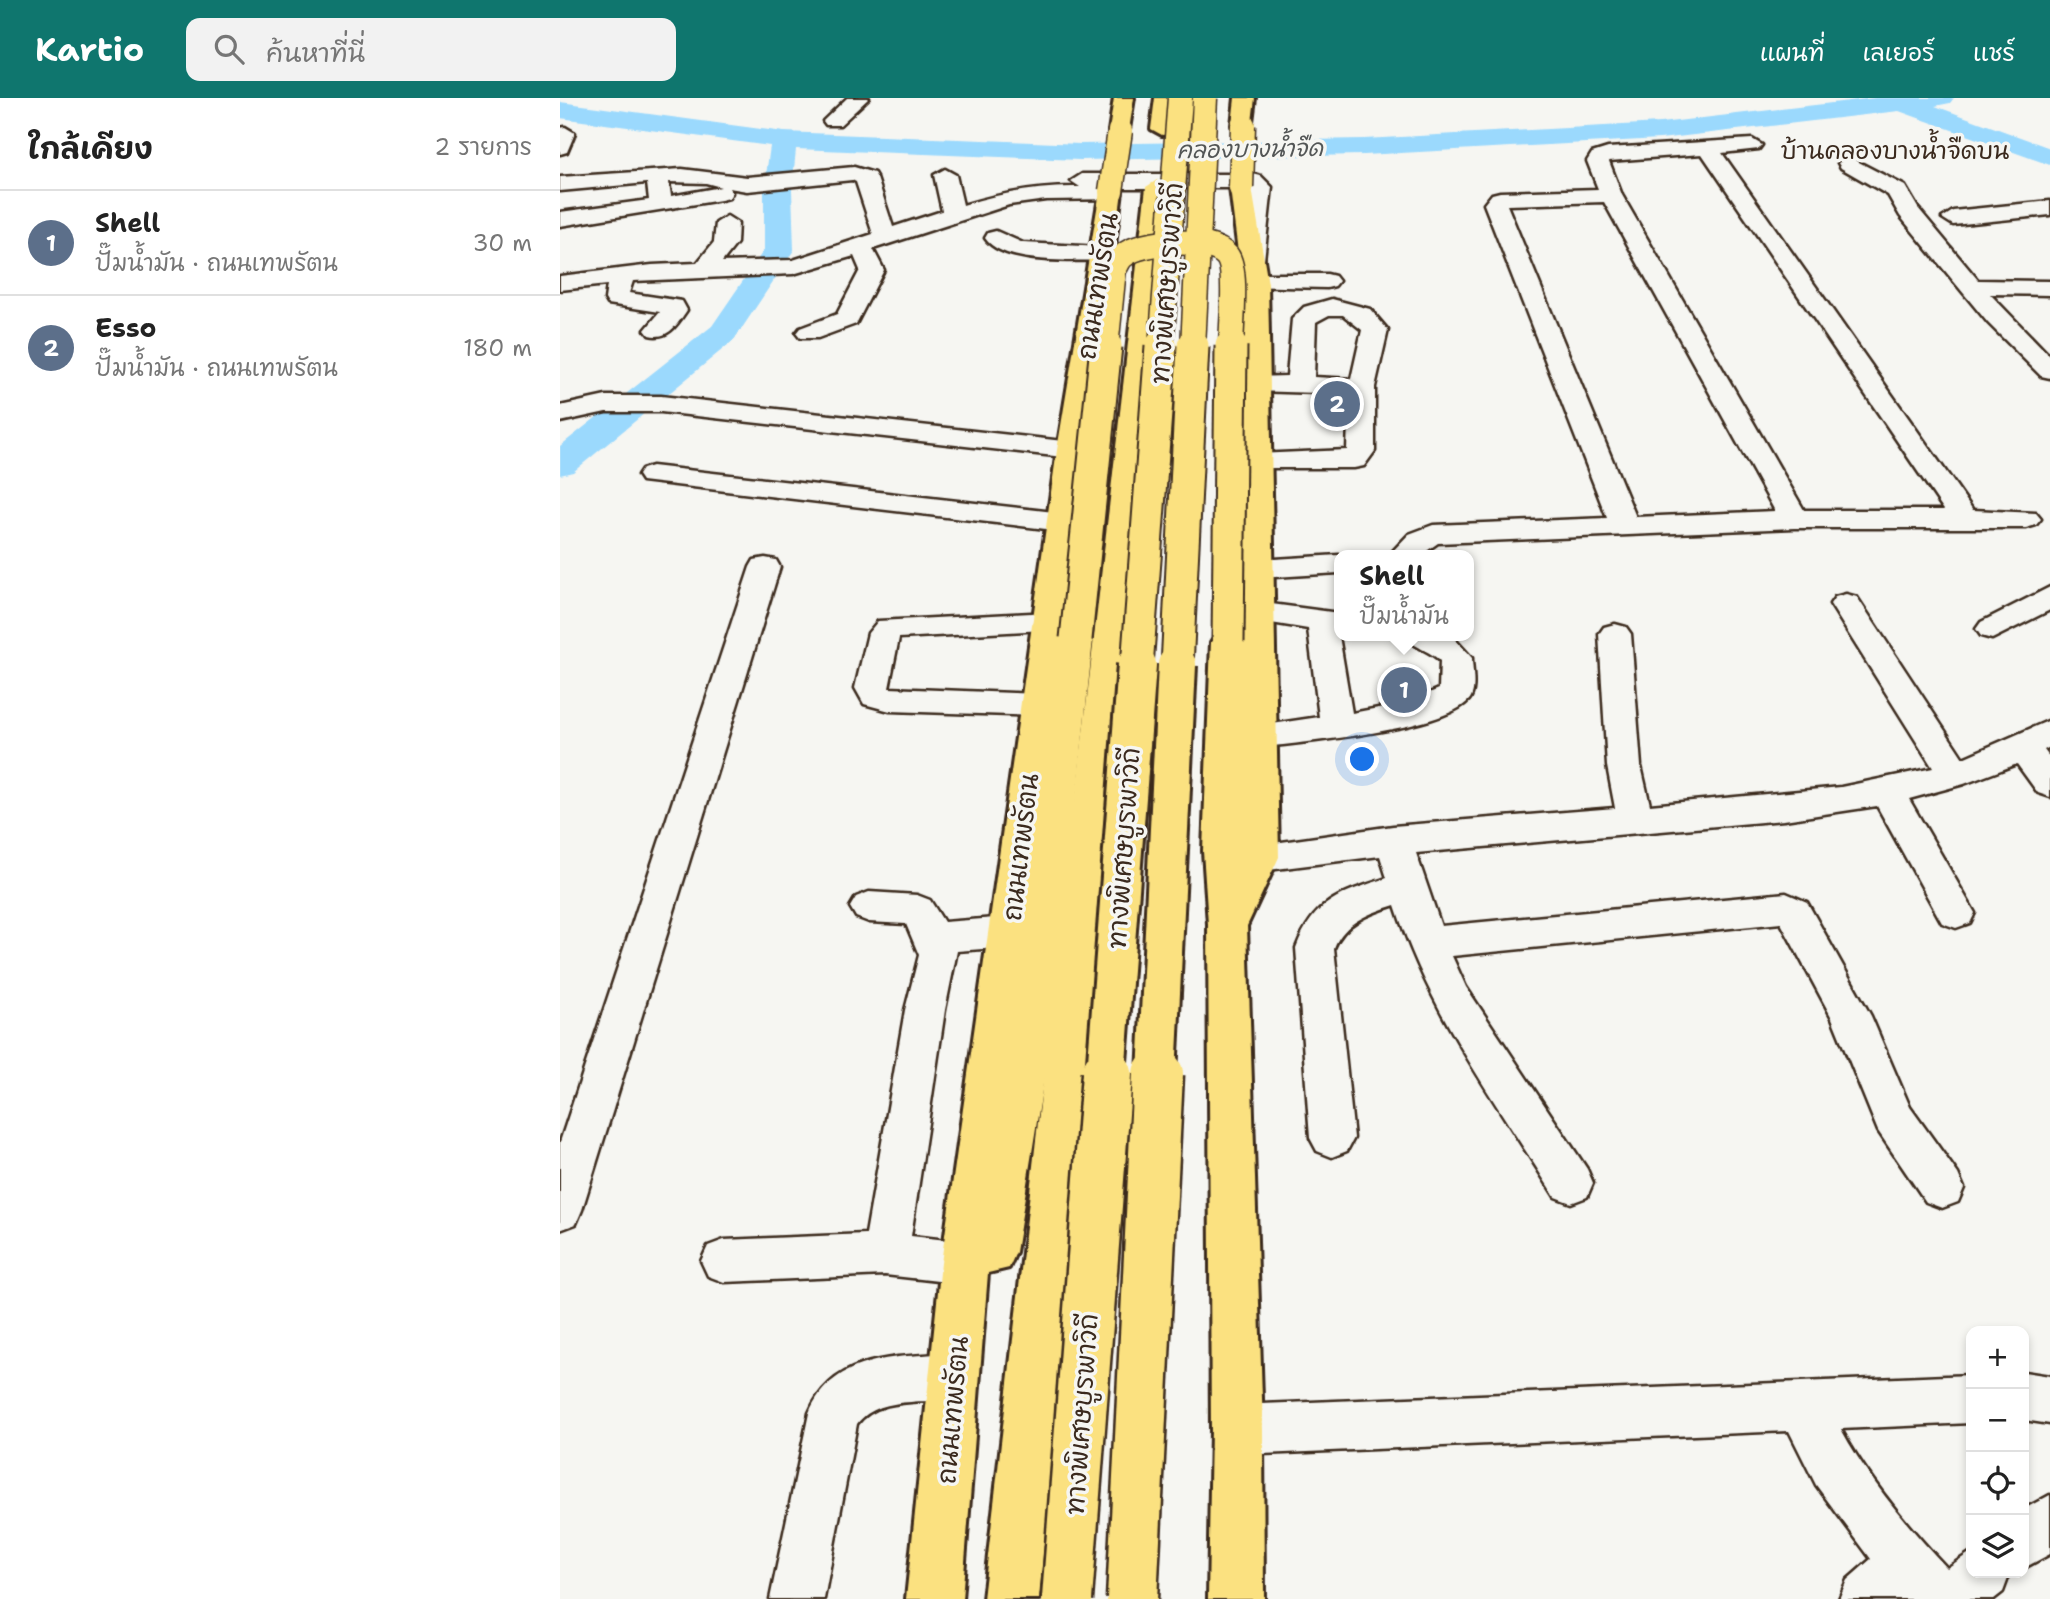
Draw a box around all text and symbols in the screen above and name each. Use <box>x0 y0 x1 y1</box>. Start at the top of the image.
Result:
search box <box>186 18 676 81</box>
text: Kartio <box>35 27 144 72</box>
icon: search <box>210 30 248 68</box>
text: ค้นหาที่นี่ <box>266 35 365 70</box>
text: แผนที่ <box>1760 37 1825 69</box>
text: เลเยอร์ <box>1863 37 1935 69</box>
text: แชร์ <box>1973 37 2015 69</box>
water label: คลองบางน้ำจืด <box>1177 127 1324 165</box>
text: ใกล้เคียง <box>28 128 153 169</box>
district label: บ้านคลองบางน้ำจืดบน <box>1781 128 2009 167</box>
text: 2 รายการ <box>434 132 532 162</box>
street label: ทางพิเศษบูรพาวิถี <box>1141 181 1192 385</box>
text: Shell <box>95 205 160 240</box>
street label: ถนนเทพรัตน <box>1068 210 1126 362</box>
text: 1 <box>46 228 56 258</box>
text: 30 m <box>473 228 532 258</box>
text: ปั๊มน้ำมัน · ถนนเทพรัตน <box>95 248 338 278</box>
text: Esso <box>95 310 156 345</box>
text: 2 <box>43 333 59 363</box>
text: 180 m <box>463 333 532 363</box>
text: ปั๊มน้ำมัน · ถนนเทพรัตน <box>95 353 338 383</box>
pin: 2 <box>1314 378 1360 430</box>
popup <box>1334 550 1474 641</box>
text: Shell <box>1359 558 1424 593</box>
text: ปั๊มน้ำมัน <box>1359 601 1449 631</box>
pin: 1 <box>1381 664 1427 716</box>
your location <box>1345 742 1379 776</box>
street label: ทางพิเศษบูรพาวิถี <box>1098 746 1149 950</box>
street label: ถนนเทพรัตน <box>994 771 1046 923</box>
street label: ทางพิเศษบูรพาวิถี <box>1056 1312 1107 1516</box>
map controls <box>1966 1326 2029 1578</box>
button: + <box>1966 1326 2029 1389</box>
street label: ถนนเทพรัตน <box>928 1335 976 1485</box>
button: − <box>1966 1389 2029 1452</box>
button: locate <box>1966 1452 2029 1515</box>
button: layers <box>1966 1515 2029 1578</box>

